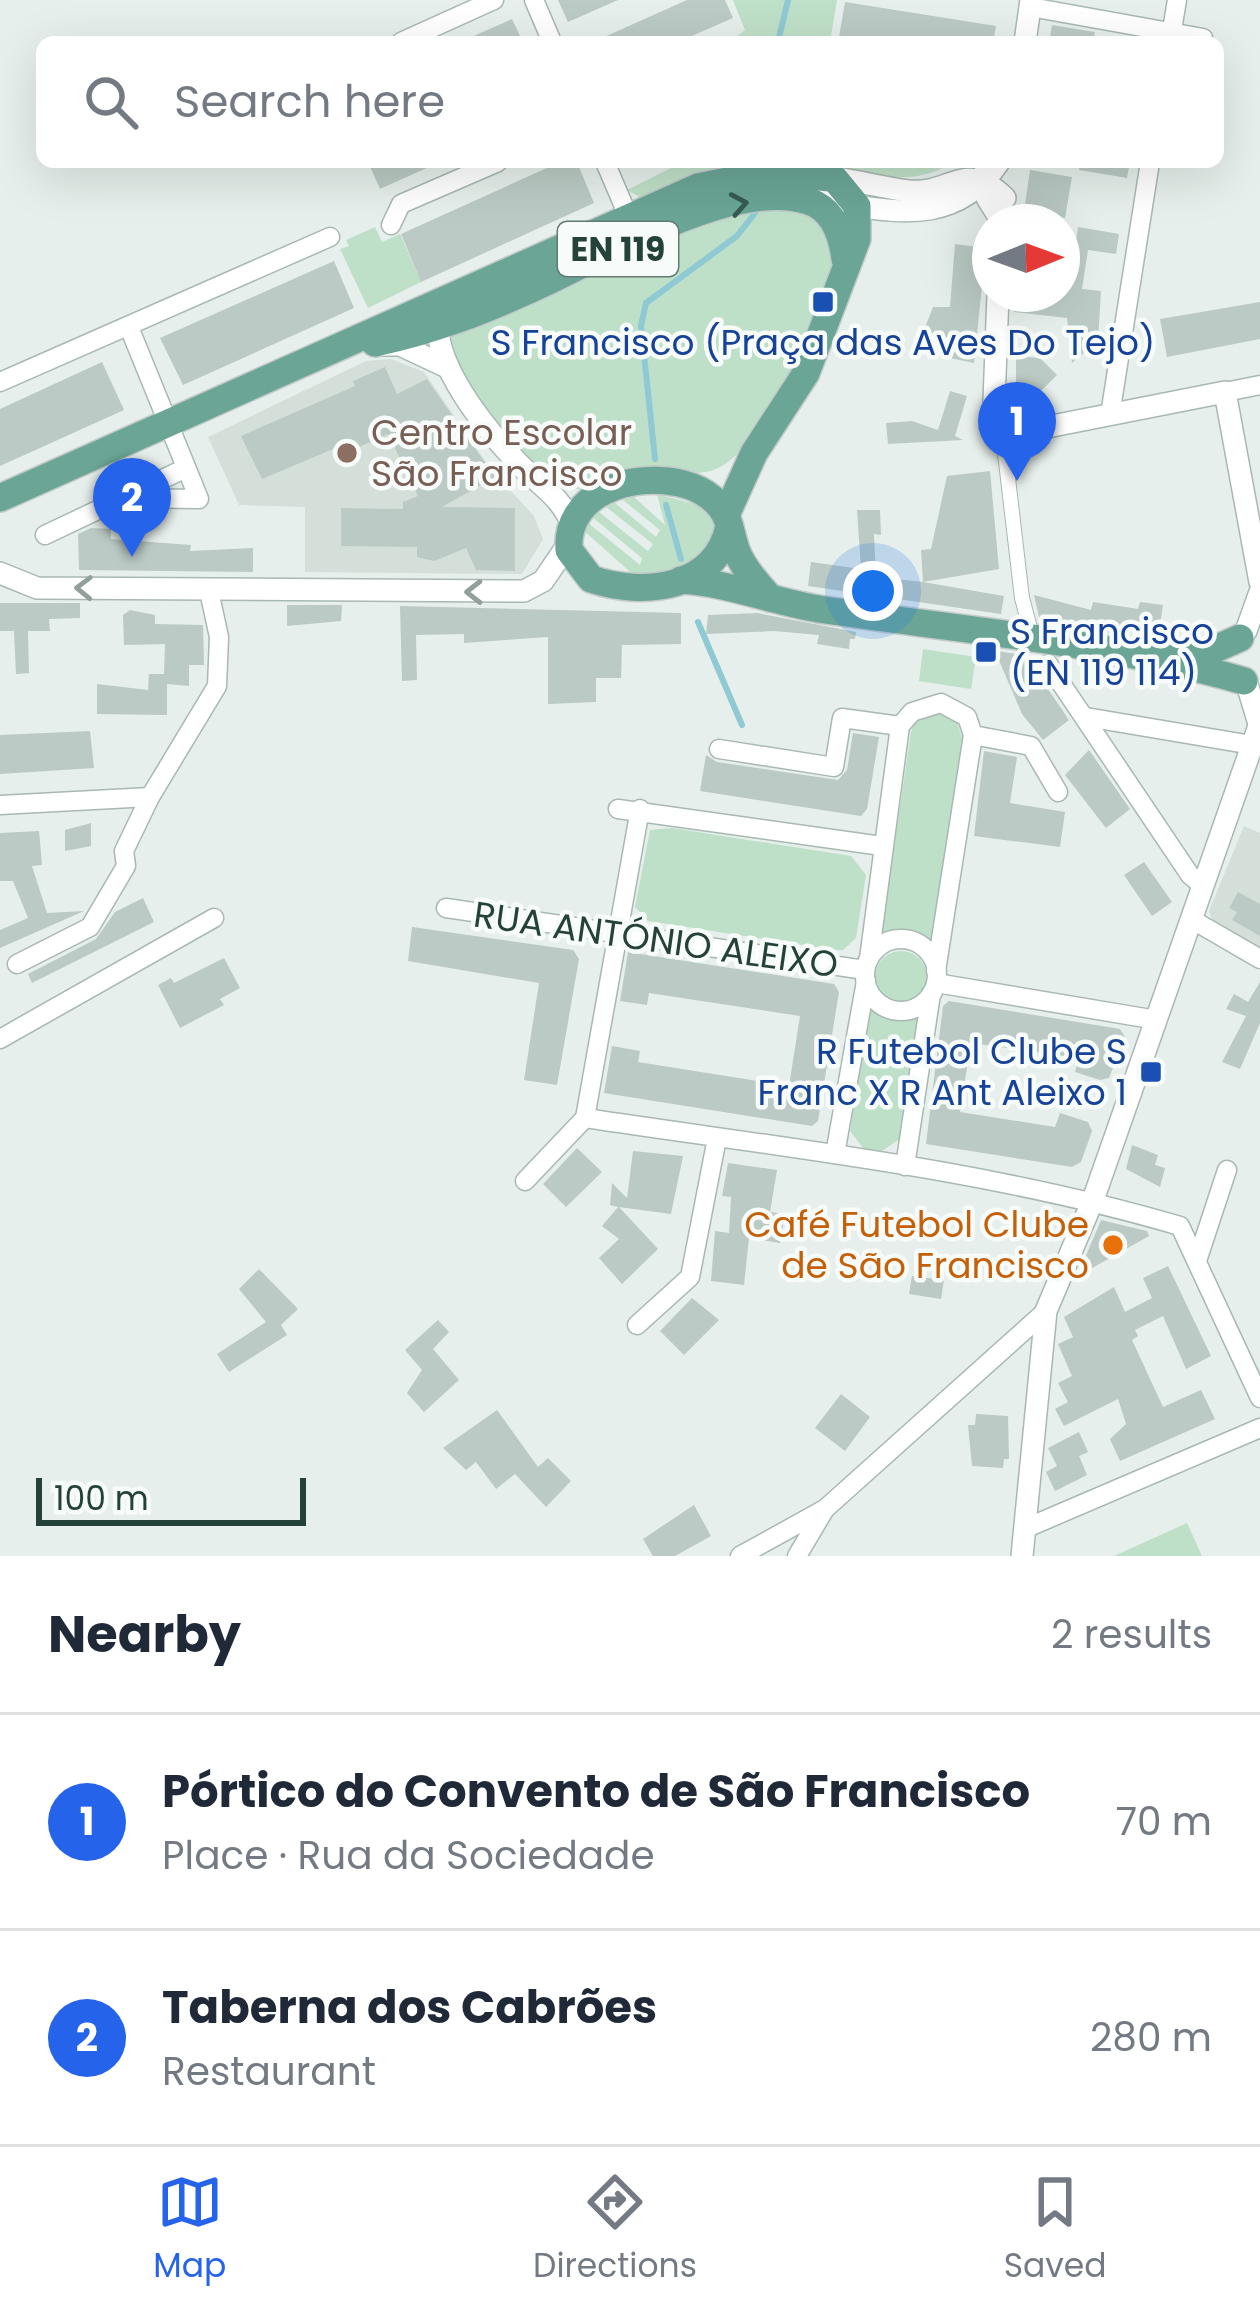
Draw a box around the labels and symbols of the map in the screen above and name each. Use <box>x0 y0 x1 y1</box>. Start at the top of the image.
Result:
one-way arrow <box>729 192 749 217</box>
north arrow <box>972 204 1080 312</box>
road number: EN 119 <box>558 222 678 276</box>
marker: S Francisco (Praça das Aves Do Tejo) <box>810 289 836 315</box>
place label: S Francisco (Praça das Aves Do Tejo) <box>491 317 1155 368</box>
pin: 1 <box>978 382 1056 481</box>
place label: Centro Escolar São Francisco <box>371 407 632 499</box>
marker: Centro Escolar São Francisco <box>334 440 360 466</box>
pin: 2 <box>93 458 171 557</box>
your location <box>843 561 903 621</box>
one-way arrow <box>74 575 93 601</box>
one-way arrow <box>464 579 482 605</box>
place label: S Francisco (EN 119 114) <box>1010 606 1214 698</box>
marker: S Francisco (EN 119 114) <box>973 639 999 665</box>
street label: RUA ANTÓNIO ALEIXO <box>471 889 841 990</box>
place label: R Futebol Clube S Franc X R Ant Aleixo 1 <box>757 1026 1127 1118</box>
marker: R Futebol Clube S Franc X R Ant Aleixo 1 <box>1138 1059 1164 1085</box>
place label: Café Futebol Clube de São Francisco <box>744 1199 1089 1291</box>
marker: Café Futebol Clube de São Francisco <box>1100 1232 1126 1258</box>
scale bar <box>36 1472 306 1525</box>

